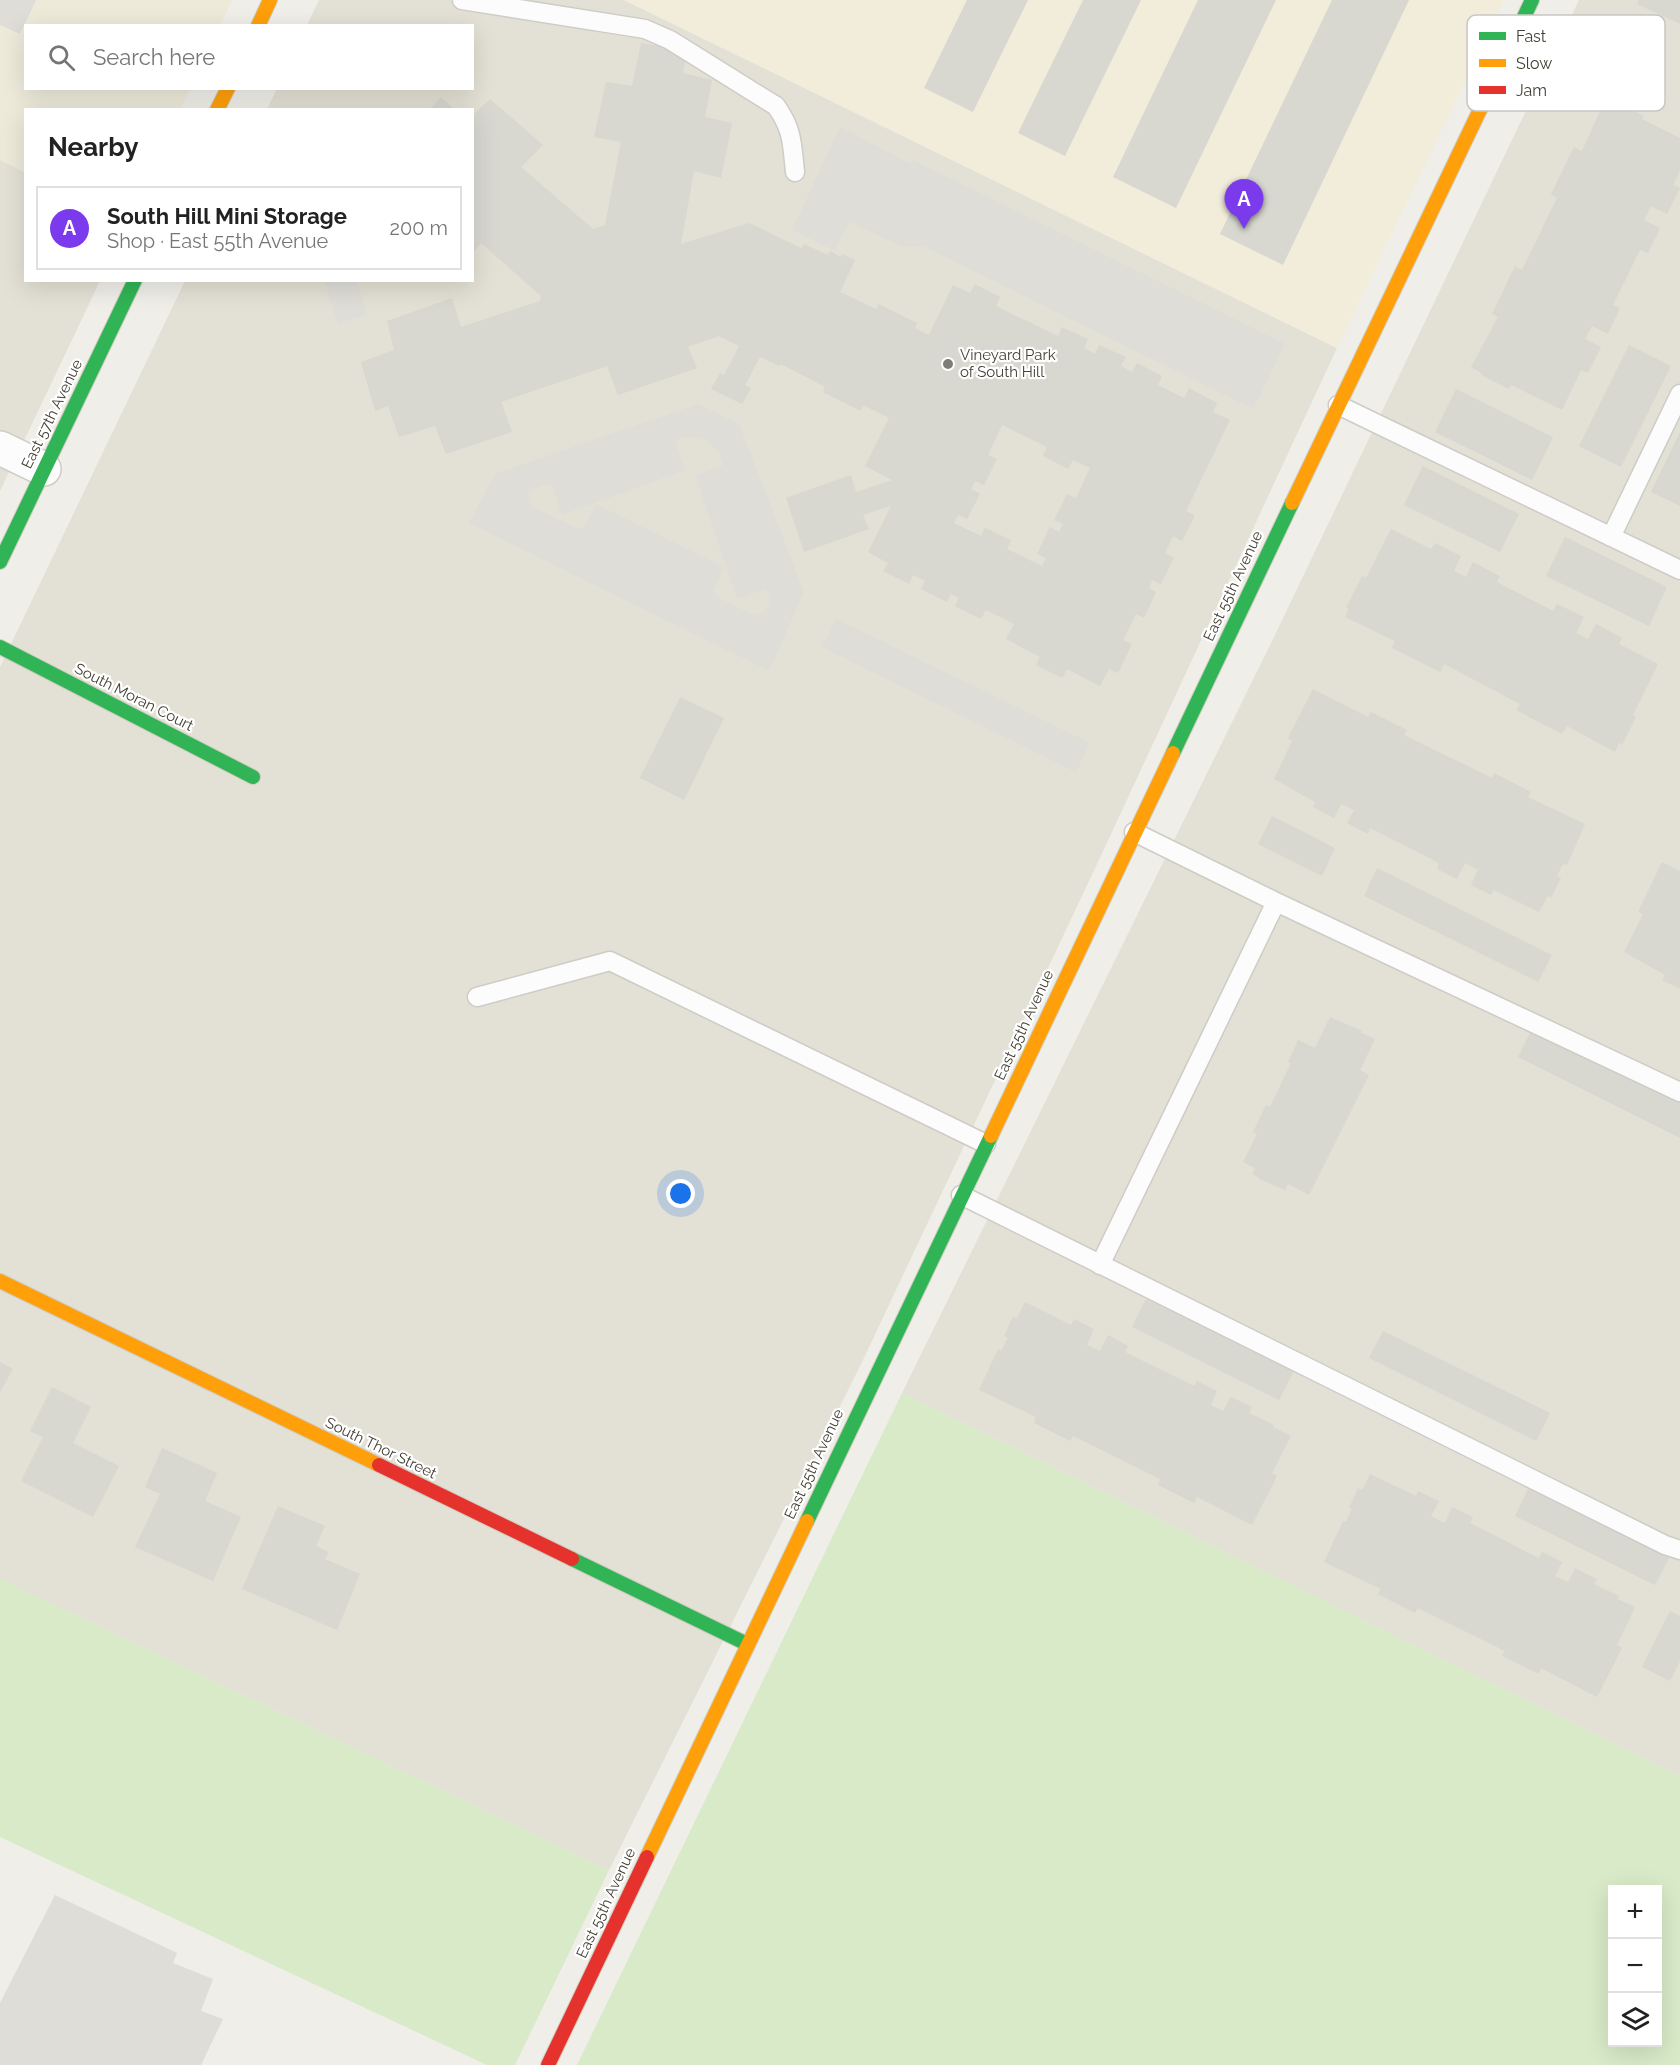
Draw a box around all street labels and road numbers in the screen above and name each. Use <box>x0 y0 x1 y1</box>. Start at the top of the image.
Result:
street label: East 57th Avenue <box>18 356 86 472</box>
street label: East 55th Avenue <box>1200 528 1266 644</box>
street label: South Moran Court <box>72 659 196 735</box>
street label: East 55th Avenue <box>991 967 1057 1083</box>
street label: East 55th Avenue <box>781 1406 847 1522</box>
street label: South Thor Street <box>323 1413 439 1483</box>
street label: East 55th Avenue <box>573 1845 639 1961</box>

